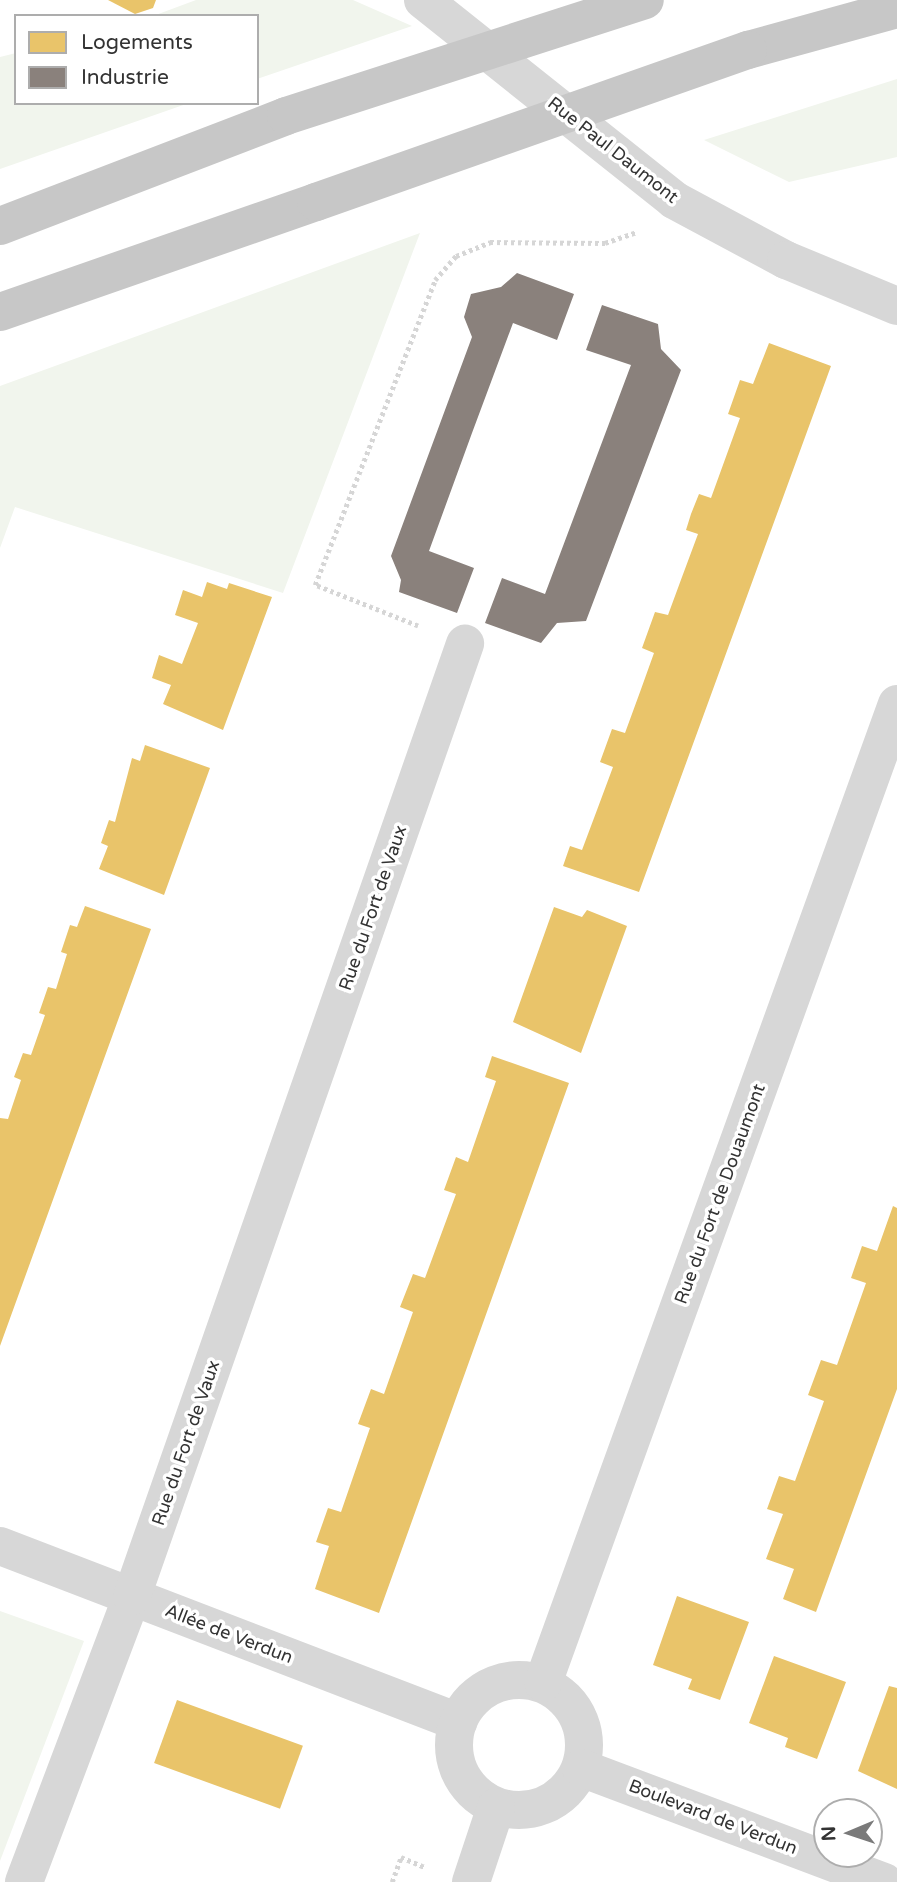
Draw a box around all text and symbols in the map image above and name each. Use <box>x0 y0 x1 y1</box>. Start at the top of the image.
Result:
legend <box>14 14 259 105</box>
text: Logements <box>81 30 193 55</box>
text: Industrie <box>81 65 169 90</box>
street label: Rue Paul Daumont <box>543 92 683 208</box>
street label: Rue du Fort de Vaux <box>335 822 411 994</box>
street label: Rue du Fort de Douaumont <box>670 1081 770 1307</box>
street label: Rue du Fort de Vaux <box>148 1357 224 1529</box>
street label: Allée de Verdun <box>162 1600 296 1668</box>
street label: Boulevard de Verdun <box>626 1775 800 1859</box>
north arrow <box>813 1798 883 1868</box>
text: N <box>818 1826 840 1842</box>

